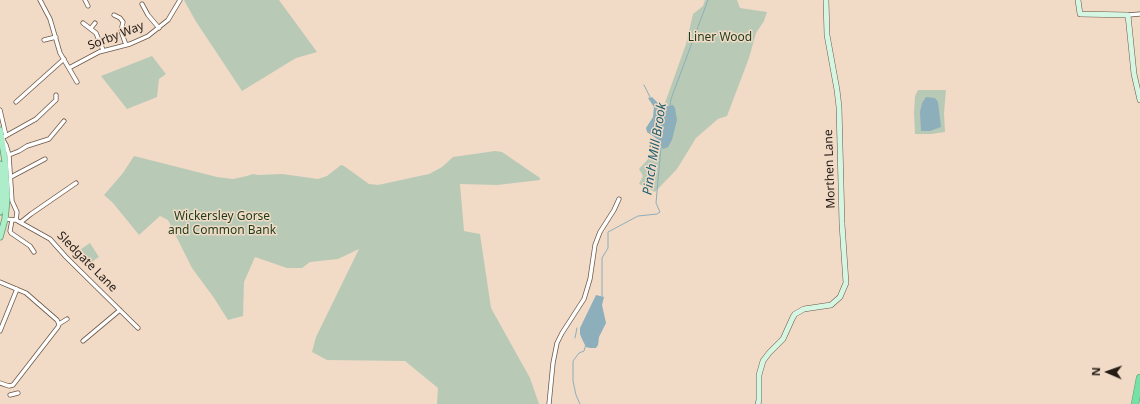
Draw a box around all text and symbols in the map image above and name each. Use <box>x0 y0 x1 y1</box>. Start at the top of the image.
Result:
street label: Sorby Way <box>86 19 146 53</box>
park label: Liner Wood <box>688 31 752 45</box>
water label: Pinch Mill Brook <box>640 102 670 196</box>
street label: Morthen Lane <box>821 129 839 209</box>
park label: Wickersley Gorse and Common Bank <box>168 210 276 238</box>
street label: Sledgate Lane <box>54 229 120 295</box>
north arrow <box>1088 352 1128 392</box>
text: N <box>1088 367 1103 376</box>

